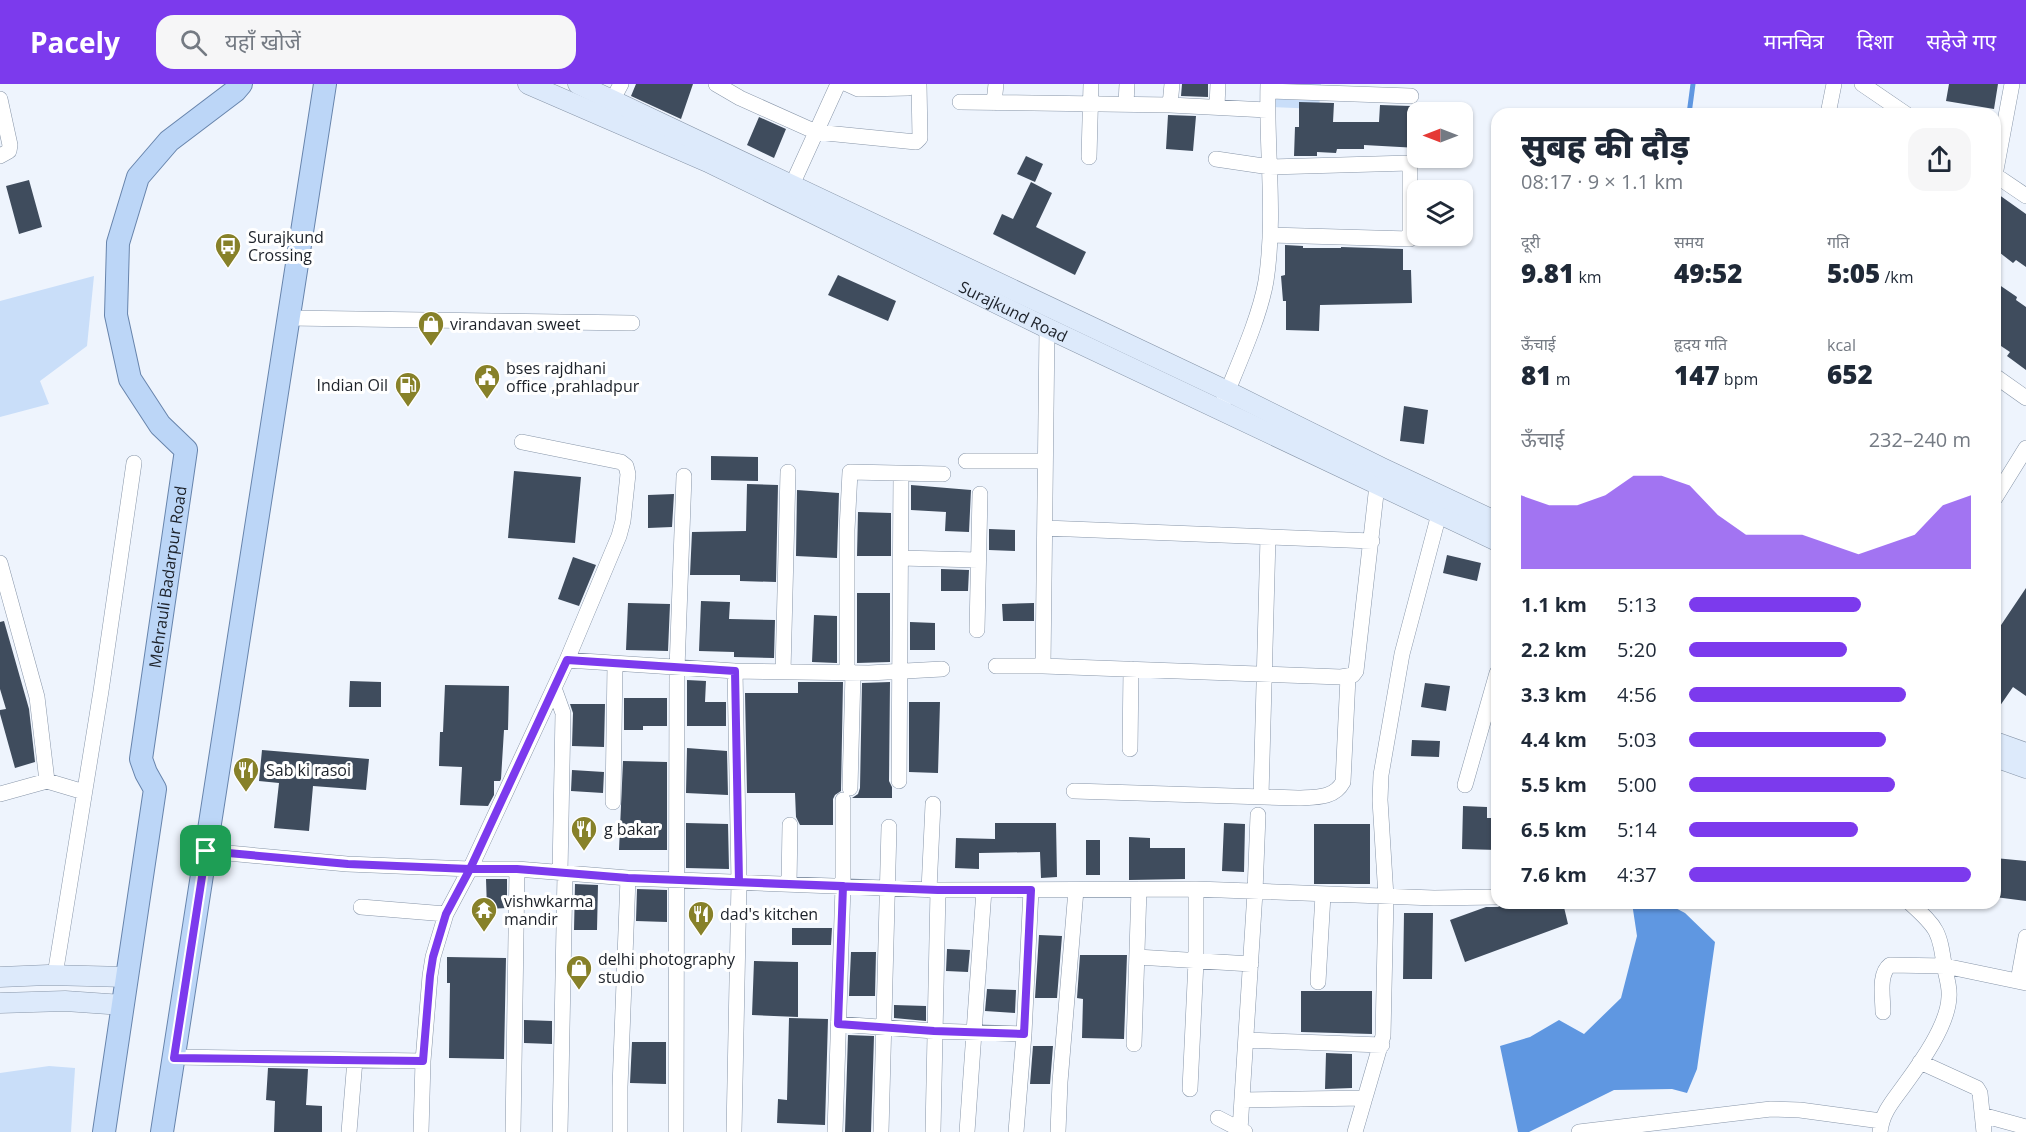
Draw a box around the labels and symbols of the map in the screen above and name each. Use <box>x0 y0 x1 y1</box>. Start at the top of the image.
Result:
north arrow <box>1407 102 1473 168</box>
place label: Surajkund Crossing <box>248 226 324 266</box>
bus stop icon: Surajkund Crossing <box>213 231 243 269</box>
street label: Surajkund Road <box>955 276 1071 347</box>
shop icon: virandavan sweet <box>416 309 446 347</box>
place label: virandavan sweet <box>450 313 581 335</box>
place label: bses rajdhani office ,prahladpur <box>506 357 640 397</box>
public building icon: bses rajdhani office ,prahladpur <box>472 362 502 400</box>
fuel station icon: Indian Oil <box>393 370 423 408</box>
place label: Indian Oil <box>317 374 388 396</box>
street label: Mehrauli Badarpur Road <box>143 484 192 669</box>
restaurant icon: Sab ki rasoi <box>231 755 261 793</box>
place label: Sab ki rasoi <box>266 759 351 781</box>
restaurant icon: g bakar <box>569 814 599 852</box>
place label: g bakar <box>604 818 660 840</box>
pin <box>180 825 231 876</box>
place label: vishwkarma mandir <box>504 890 593 930</box>
temple icon: vishwkarma mandir <box>469 895 499 933</box>
restaurant icon: dad's kitchen <box>686 899 716 937</box>
place label: dad's kitchen <box>720 903 818 925</box>
place label: delhi photography studio <box>598 948 736 988</box>
shop icon: delhi photography studio <box>564 953 594 991</box>

